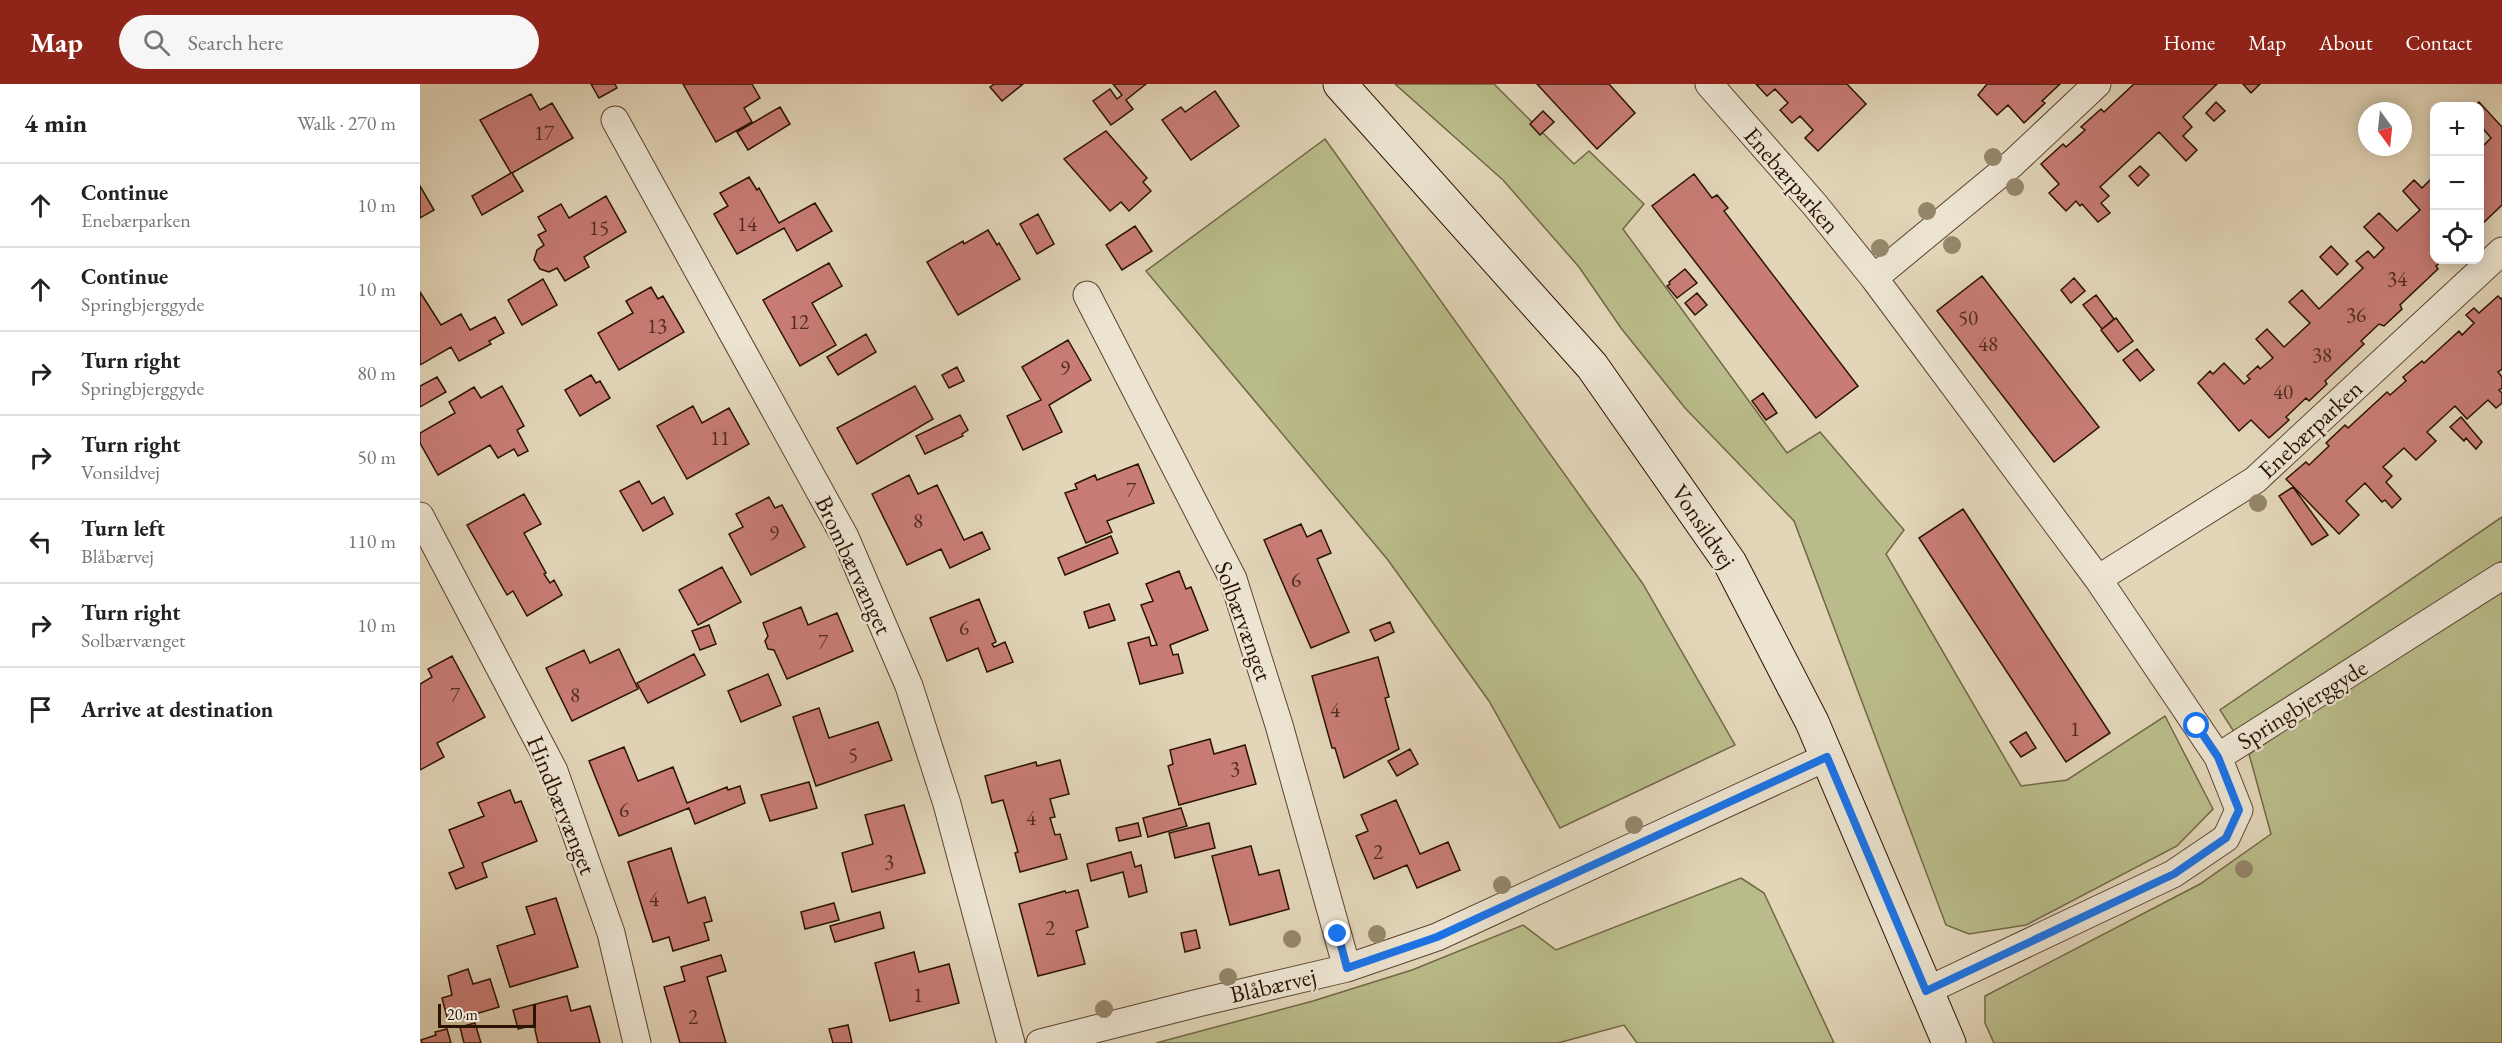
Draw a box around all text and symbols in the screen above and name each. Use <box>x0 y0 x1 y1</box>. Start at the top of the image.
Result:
search box <box>119 15 539 69</box>
text: Map <box>30 24 83 60</box>
icon: search <box>140 26 173 59</box>
text: Search here <box>188 28 283 57</box>
text: Home <box>2163 29 2215 56</box>
text: Map <box>2248 29 2286 56</box>
text: About <box>2319 29 2372 56</box>
text: Contact <box>2405 29 2472 56</box>
north arrow <box>2358 102 2412 156</box>
map controls <box>2430 102 2484 264</box>
button: + <box>2430 102 2484 156</box>
text: 4 min <box>24 106 87 140</box>
text: Walk · 270 m <box>297 110 396 136</box>
house number: 17 <box>534 119 555 146</box>
street label: Enebærparken <box>1737 120 1847 240</box>
button: − <box>2430 156 2484 210</box>
text: Continue <box>81 178 168 207</box>
icon: ahead <box>24 189 57 222</box>
text: 10 m <box>357 192 396 218</box>
text: Enebærparken <box>81 207 191 233</box>
house number: 14 <box>737 210 758 237</box>
button: locate <box>2430 210 2484 264</box>
house number: 15 <box>589 214 609 241</box>
text: Continue <box>81 262 168 291</box>
house number: 34 <box>2387 265 2408 292</box>
icon: ahead <box>24 273 57 306</box>
text: 10 m <box>357 276 396 302</box>
text: Springbjerggyde <box>81 291 204 317</box>
house number: 36 <box>2346 301 2366 328</box>
house number: 50 <box>1958 304 1978 331</box>
house number: 12 <box>789 308 809 335</box>
house number: 13 <box>647 312 667 339</box>
house number: 48 <box>1978 330 1998 357</box>
house number: 38 <box>2312 341 2332 368</box>
text: Turn right <box>81 346 180 375</box>
house number: 9 <box>1060 354 1070 381</box>
icon: right <box>24 357 57 390</box>
text: 80 m <box>357 360 396 386</box>
street label: Enebærparken <box>2251 373 2369 485</box>
text: Springbjerggyde <box>81 375 204 401</box>
house number: 40 <box>2273 378 2293 405</box>
house number: 11 <box>710 424 730 451</box>
text: Turn right <box>81 430 180 459</box>
icon: right <box>24 441 57 474</box>
text: 50 m <box>357 444 396 470</box>
text: Vonsildvej <box>81 459 160 485</box>
house number: 7 <box>1126 476 1137 503</box>
street label: Vonsildvej <box>1665 478 1743 574</box>
street label: Brombærvænget <box>808 491 900 640</box>
house number: 8 <box>913 507 923 534</box>
text: Turn left <box>81 514 165 543</box>
house number: 9 <box>769 519 779 546</box>
icon: left <box>24 525 57 558</box>
text: 110 m <box>348 528 396 554</box>
text: Blåbærvej <box>81 543 154 569</box>
street label: Solbærvænget <box>1208 557 1280 686</box>
house number: 6 <box>1291 566 1301 593</box>
text: Turn right <box>81 598 180 627</box>
icon: right <box>24 609 57 642</box>
text: 10 m <box>357 612 396 638</box>
house number: 6 <box>959 614 969 641</box>
text: Solbærvænget <box>81 627 185 653</box>
house number: 7 <box>818 628 829 655</box>
street label: Springbjerggyde <box>2231 652 2373 756</box>
house number: 7 <box>450 681 461 708</box>
house number: 8 <box>570 681 580 708</box>
icon: arrive <box>24 693 57 726</box>
text: Arrive at destination <box>81 695 273 724</box>
house number: 4 <box>1330 696 1341 723</box>
route start <box>2183 712 2209 738</box>
house number: 1 <box>2070 715 2080 742</box>
street label: Hindbærvænget <box>520 731 604 879</box>
house number: 5 <box>848 741 858 768</box>
house number: 3 <box>1230 755 1240 782</box>
house number: 6 <box>619 796 629 823</box>
house number: 4 <box>1026 804 1037 831</box>
house number: 2 <box>1373 838 1383 865</box>
house number: 3 <box>884 848 894 875</box>
house number: 4 <box>649 885 660 912</box>
house number: 2 <box>1045 914 1055 941</box>
route end <box>1324 920 1350 946</box>
street label: Blåbærvej <box>1227 960 1319 1010</box>
house number: 1 <box>913 981 923 1008</box>
scale bar <box>438 1001 536 1028</box>
house number: 2 <box>688 1003 698 1030</box>
text: 20 m <box>447 1004 478 1025</box>

